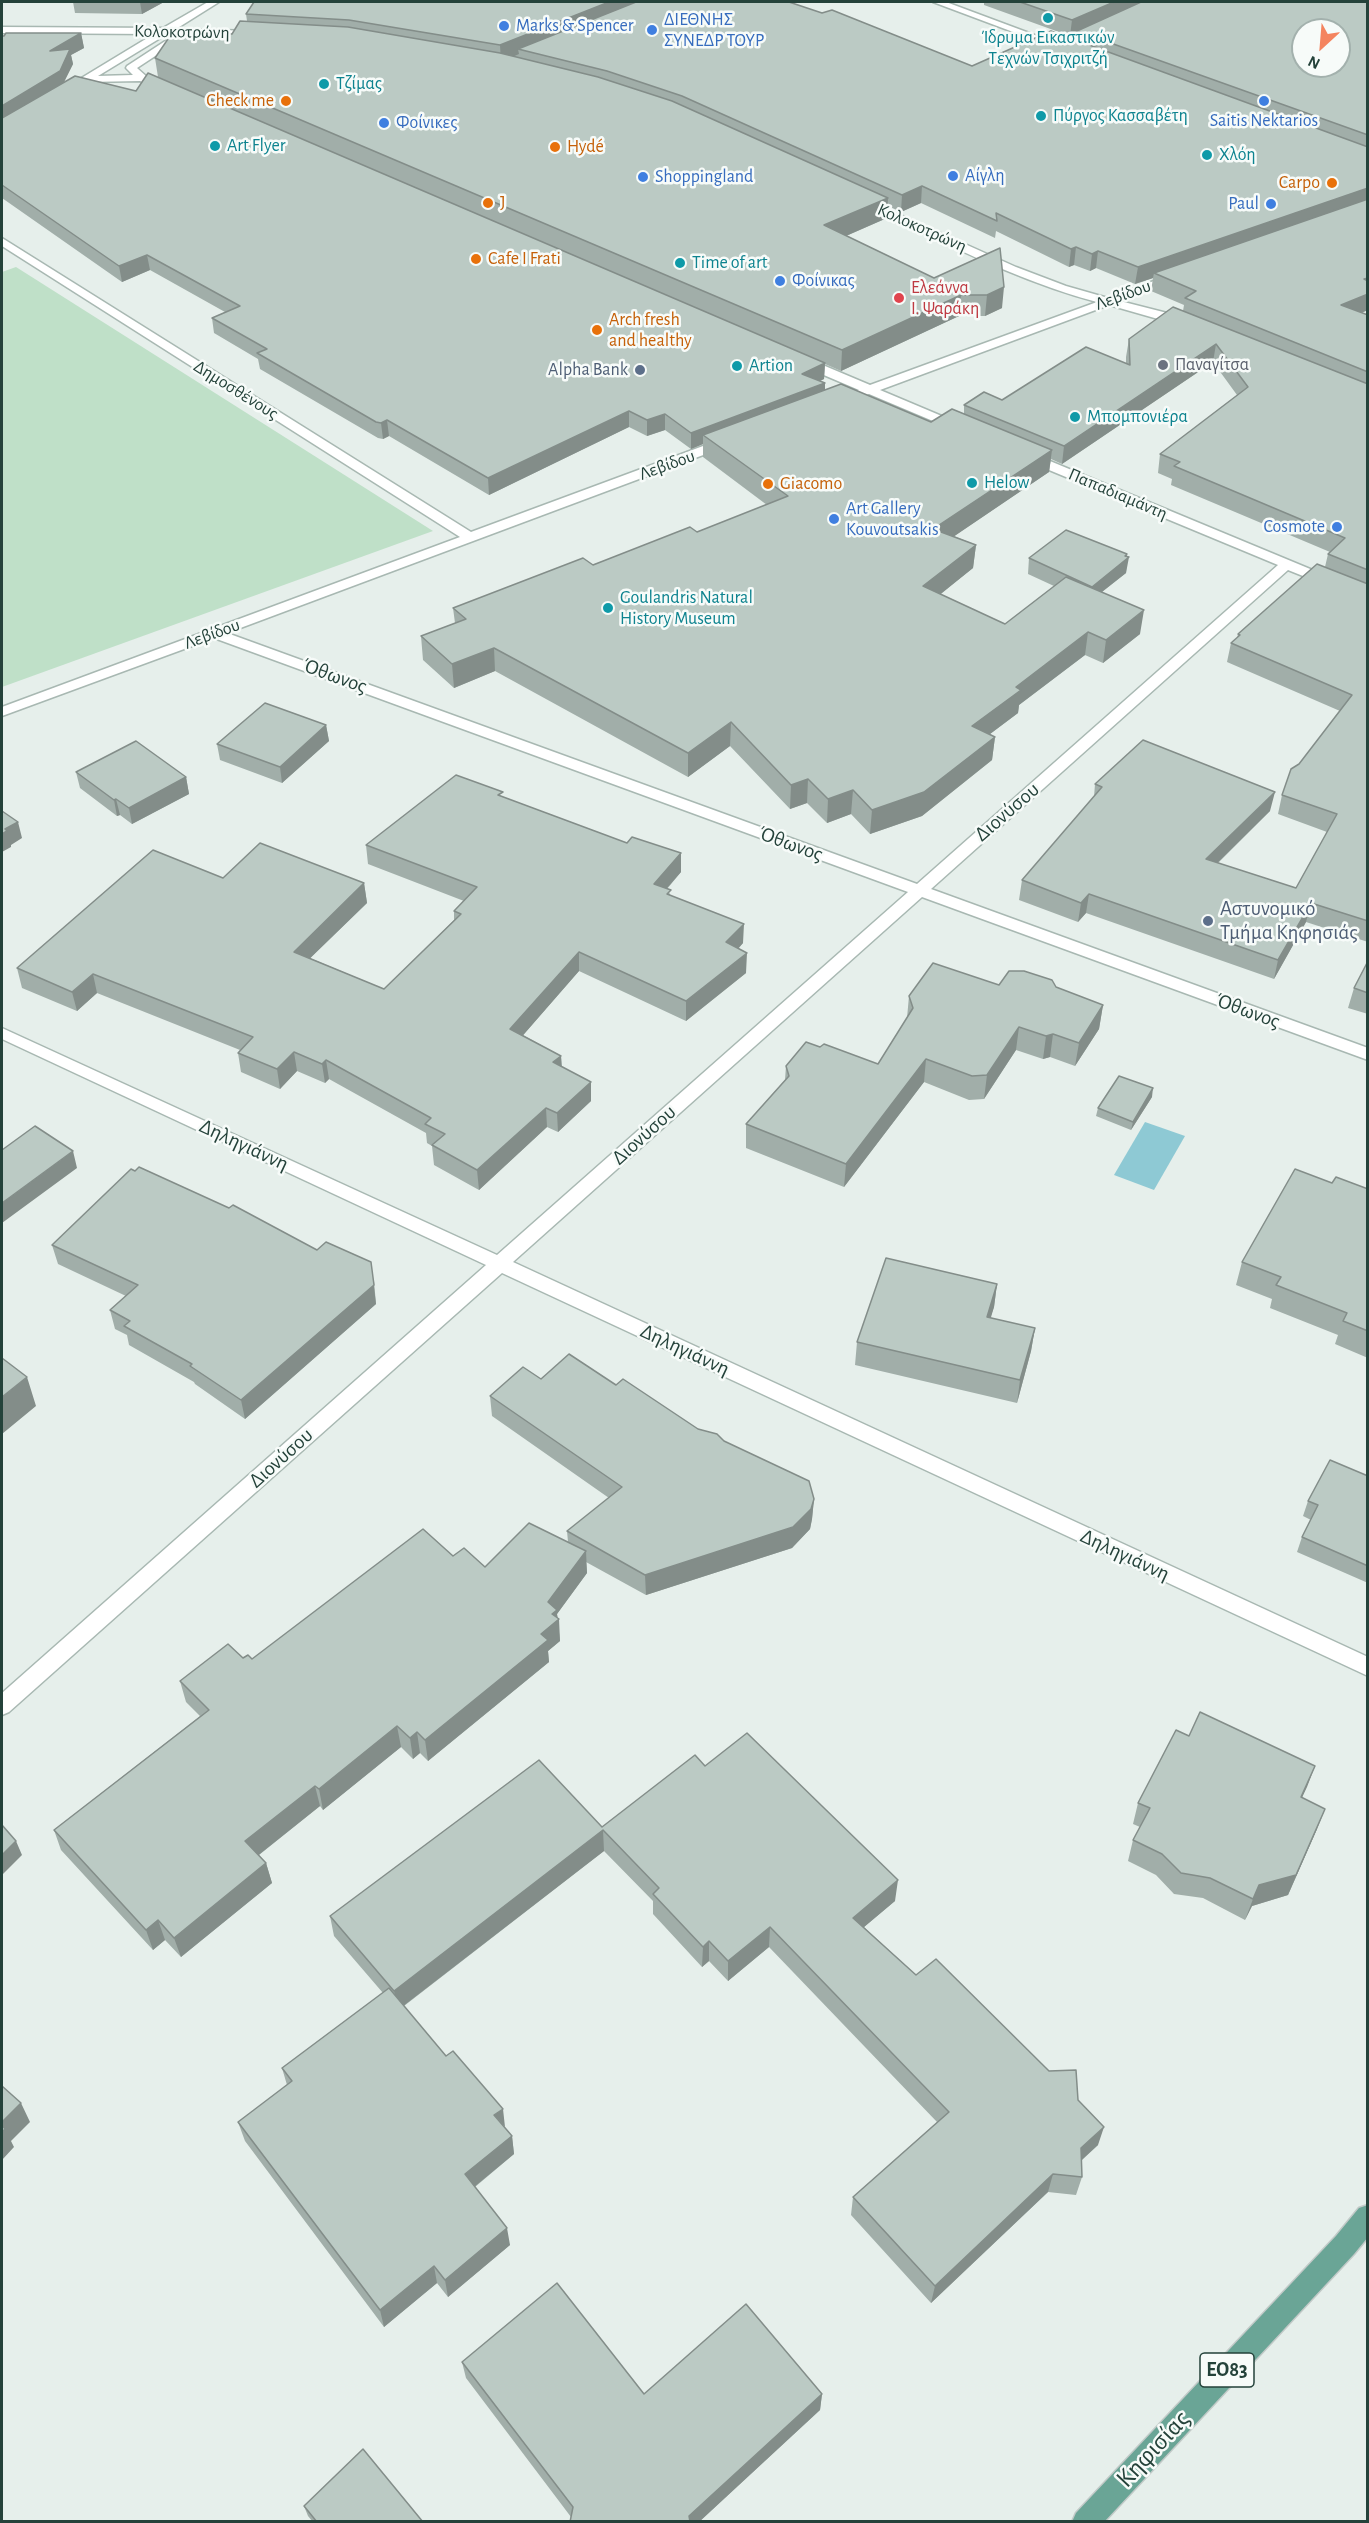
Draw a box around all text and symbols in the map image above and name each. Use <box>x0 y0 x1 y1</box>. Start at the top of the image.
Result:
place label: ΔΙΕΘΝΗΣ ΣΥΝΕΔΡ ΤΟΥΡ <box>664 9 764 52</box>
marker: Ίδρυμα Εικαστικών Τεχνών Τσιχριτζή <box>1041 11 1055 25</box>
place label: Marks & Spencer <box>516 15 634 37</box>
north arrow <box>1291 18 1351 78</box>
marker: Marks & Spencer <box>497 19 511 33</box>
street label: Κολοκοτρώνη <box>134 20 230 44</box>
marker: ΔΙΕΘΝΗΣ ΣΥΝΕΔΡ ΤΟΥΡ <box>645 23 659 37</box>
place label: Ίδρυμα Εικαστικών Τεχνών Τσιχριτζή <box>981 27 1115 70</box>
text: N <box>1305 53 1322 72</box>
place label: Τζίμας <box>336 73 382 95</box>
marker: Τζίμας <box>317 77 331 91</box>
place label: Check me <box>206 90 274 112</box>
marker: Check me <box>279 94 293 108</box>
marker: Saitis Nektarios <box>1257 94 1271 108</box>
place label: Πύργος Κασσαβέτη <box>1053 105 1188 127</box>
marker: Πύργος Κασσαβέτη <box>1034 109 1048 123</box>
place label: Saitis Nektarios <box>1210 110 1318 132</box>
place label: Φοίνικες <box>396 112 458 134</box>
marker: Φοίνικες <box>377 116 391 130</box>
place label: Art Flyer <box>227 135 286 157</box>
place label: Hydé <box>567 136 604 158</box>
marker: Art Flyer <box>208 139 222 153</box>
marker: Hydé <box>548 140 562 154</box>
place label: Χλόη <box>1219 144 1255 166</box>
marker: Χλόη <box>1200 148 1214 162</box>
place label: Αίγλη <box>965 165 1005 187</box>
place label: Shoppingland <box>655 166 753 188</box>
marker: Αίγλη <box>946 169 960 183</box>
marker: Shoppingland <box>636 170 650 184</box>
place label: Carpo <box>1279 172 1320 194</box>
marker: Carpo <box>1325 176 1339 190</box>
place label: J <box>500 192 506 214</box>
place label: Paul <box>1228 193 1259 215</box>
marker: J <box>481 196 495 210</box>
marker: Paul <box>1264 197 1278 211</box>
street label: Κολοκοτρώνη <box>874 199 970 257</box>
place label: Cafe I Frati <box>488 248 561 270</box>
marker: Cafe I Frati <box>469 252 483 266</box>
place label: Time of art <box>692 252 767 274</box>
marker: Time of art <box>673 256 687 270</box>
place label: Φοίνικας <box>792 270 855 292</box>
marker: Φοίνικας <box>773 274 787 288</box>
street label: Λεβίδου <box>1092 275 1154 315</box>
place label: Ελεάννα Ι. Ψαράκη <box>911 277 979 320</box>
marker: Ελεάννα Ι. Ψαράκη <box>892 291 906 305</box>
place label: Arch fresh and healthy <box>609 309 692 352</box>
marker: Arch fresh and healthy <box>590 323 604 337</box>
place label: Παναγίτσα <box>1175 354 1249 376</box>
street label: Δημοσθένους <box>190 355 282 425</box>
place label: Artion <box>749 355 793 377</box>
marker: Παναγίτσα <box>1156 358 1170 372</box>
place label: Alpha Bank <box>548 359 628 381</box>
marker: Artion <box>730 359 744 373</box>
marker: Alpha Bank <box>633 363 647 377</box>
place label: Μπομπονιέρα <box>1087 406 1188 428</box>
marker: Μπομπονιέρα <box>1068 410 1082 424</box>
street label: Λεβίδου <box>636 445 698 485</box>
street label: Παπαδιαμάντη <box>1065 463 1171 525</box>
place label: Helow <box>984 472 1029 494</box>
place label: Giacomo <box>780 473 842 495</box>
marker: Helow <box>965 476 979 490</box>
marker: Giacomo <box>761 477 775 491</box>
place label: Art Gallery Kouvoutsakis <box>846 498 939 540</box>
marker: Art Gallery Kouvoutsakis <box>827 512 841 526</box>
place label: Cosmote <box>1263 516 1325 538</box>
marker: Cosmote <box>1330 520 1344 534</box>
place label: Goulandris Natural History Museum <box>620 587 753 630</box>
marker: Goulandris Natural History Museum <box>601 601 615 615</box>
street label: Λεβίδου <box>181 614 243 654</box>
street label: Όθωνος <box>300 653 370 699</box>
street label: Διονύσου <box>969 777 1045 847</box>
street label: Όθωνος <box>756 821 826 867</box>
place label: Αστυνομικό Τμήμα Κηφησιάς <box>1220 896 1358 946</box>
marker: Αστυνομικό Τμήμα Κηφησιάς <box>1201 914 1215 928</box>
street label: Όθωνος <box>1213 988 1283 1034</box>
street label: Διονύσου <box>607 1100 681 1170</box>
street label: Δηληγιάννη <box>195 1113 293 1177</box>
street label: Δηληγιάννη <box>636 1318 734 1382</box>
street label: Διονύσου <box>244 1423 318 1493</box>
street label: Δηληγιάννη <box>1076 1523 1174 1587</box>
road number: ΕΟ83 <box>1200 2353 1254 2387</box>
street label: Κηφισίας <box>1110 2404 1196 2494</box>

